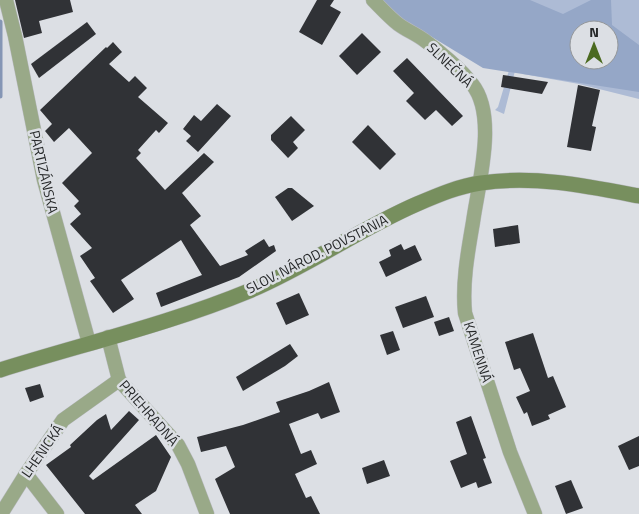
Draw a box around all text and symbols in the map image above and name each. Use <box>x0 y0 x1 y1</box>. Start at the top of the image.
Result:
north arrow <box>569 20 619 70</box>
text: N <box>589 21 599 42</box>
street label: SLNEČNÁ <box>423 37 479 92</box>
street label: PARTIZÁNSKA <box>25 128 64 216</box>
street label: SLOV. NÁROD. POVSTANIA <box>242 208 392 298</box>
street label: KAMENNÁ <box>459 319 498 386</box>
street label: PRIEHRADNÁ <box>115 375 184 451</box>
street label: LHENICKÁ <box>16 419 68 482</box>

